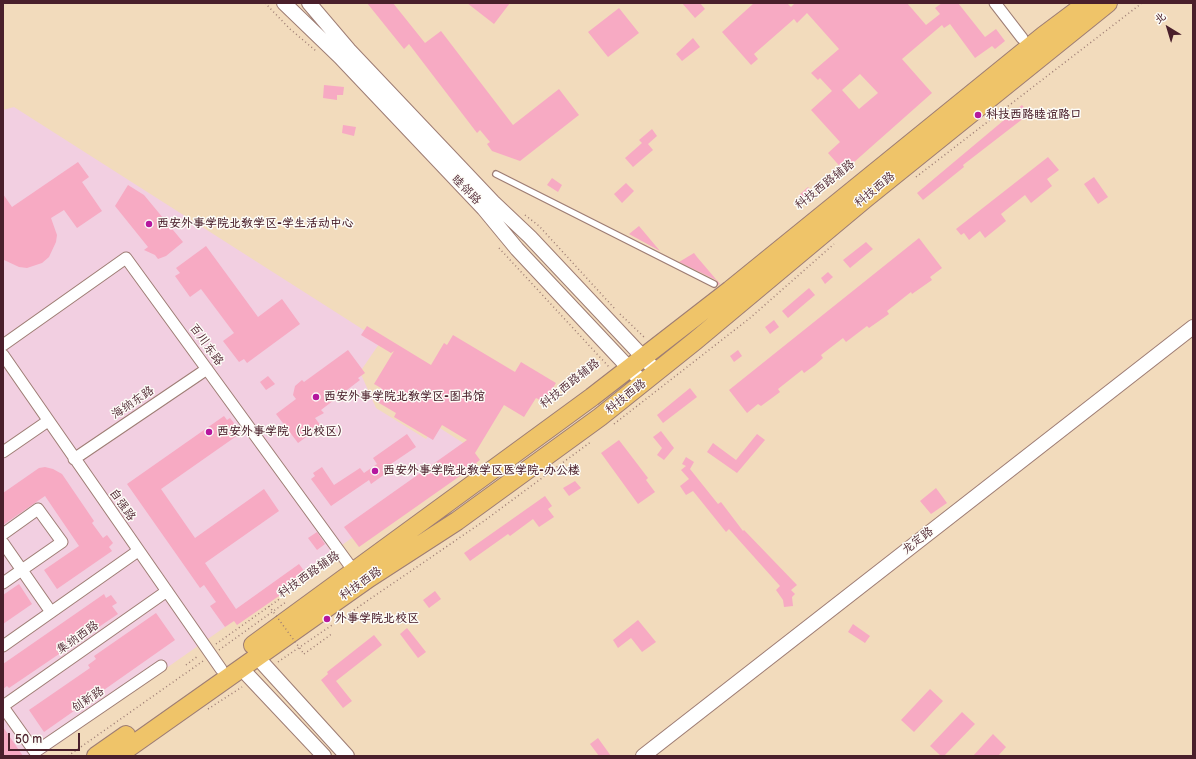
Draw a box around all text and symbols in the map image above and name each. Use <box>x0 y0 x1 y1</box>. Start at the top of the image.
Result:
north arrow <box>1148 8 1188 48</box>
text: 北 <box>1152 10 1169 27</box>
place label: 科技西路睦谊路口 <box>986 108 1082 122</box>
marker: 科技西路睦谊路口 <box>973 110 983 120</box>
street label: 科技西路辅路 <box>792 157 858 213</box>
street label: 科技西路 <box>852 169 898 211</box>
street label: 睦邻路 <box>448 172 484 208</box>
place label: 西安外事学院北教学区-学生活动中心 <box>157 217 354 231</box>
marker: 西安外事学院北教学区-学生活动中心 <box>144 219 154 229</box>
street label: 百川东路 <box>186 321 226 369</box>
street label: 科技西路辅路 <box>537 356 603 412</box>
street label: 科技西路 <box>603 377 649 417</box>
street label: 海纳东路 <box>109 384 157 422</box>
place label: 西安外事学院北教学区-图书馆 <box>324 390 485 404</box>
marker: 西安外事学院北教学区-图书馆 <box>311 392 321 402</box>
place label: 西安外事学院（北校区） <box>217 425 349 439</box>
marker: 西安外事学院（北校区） <box>204 427 214 437</box>
place label: 西安外事学院北教学区医学院-办公楼 <box>383 464 580 478</box>
marker: 西安外事学院北教学区医学院-办公楼 <box>370 466 380 476</box>
street label: 自强路 <box>106 486 138 524</box>
street label: 龙定路 <box>899 524 937 558</box>
street label: 科技西路辅路 <box>275 548 343 602</box>
street label: 科技西路 <box>337 564 385 604</box>
place label: 外事学院北校区 <box>335 612 419 626</box>
marker: 外事学院北校区 <box>322 614 332 624</box>
street label: 集纳西路 <box>54 618 102 658</box>
street label: 创新路 <box>69 684 107 716</box>
scale bar <box>10 725 82 751</box>
text: 50 m <box>15 732 42 747</box>

